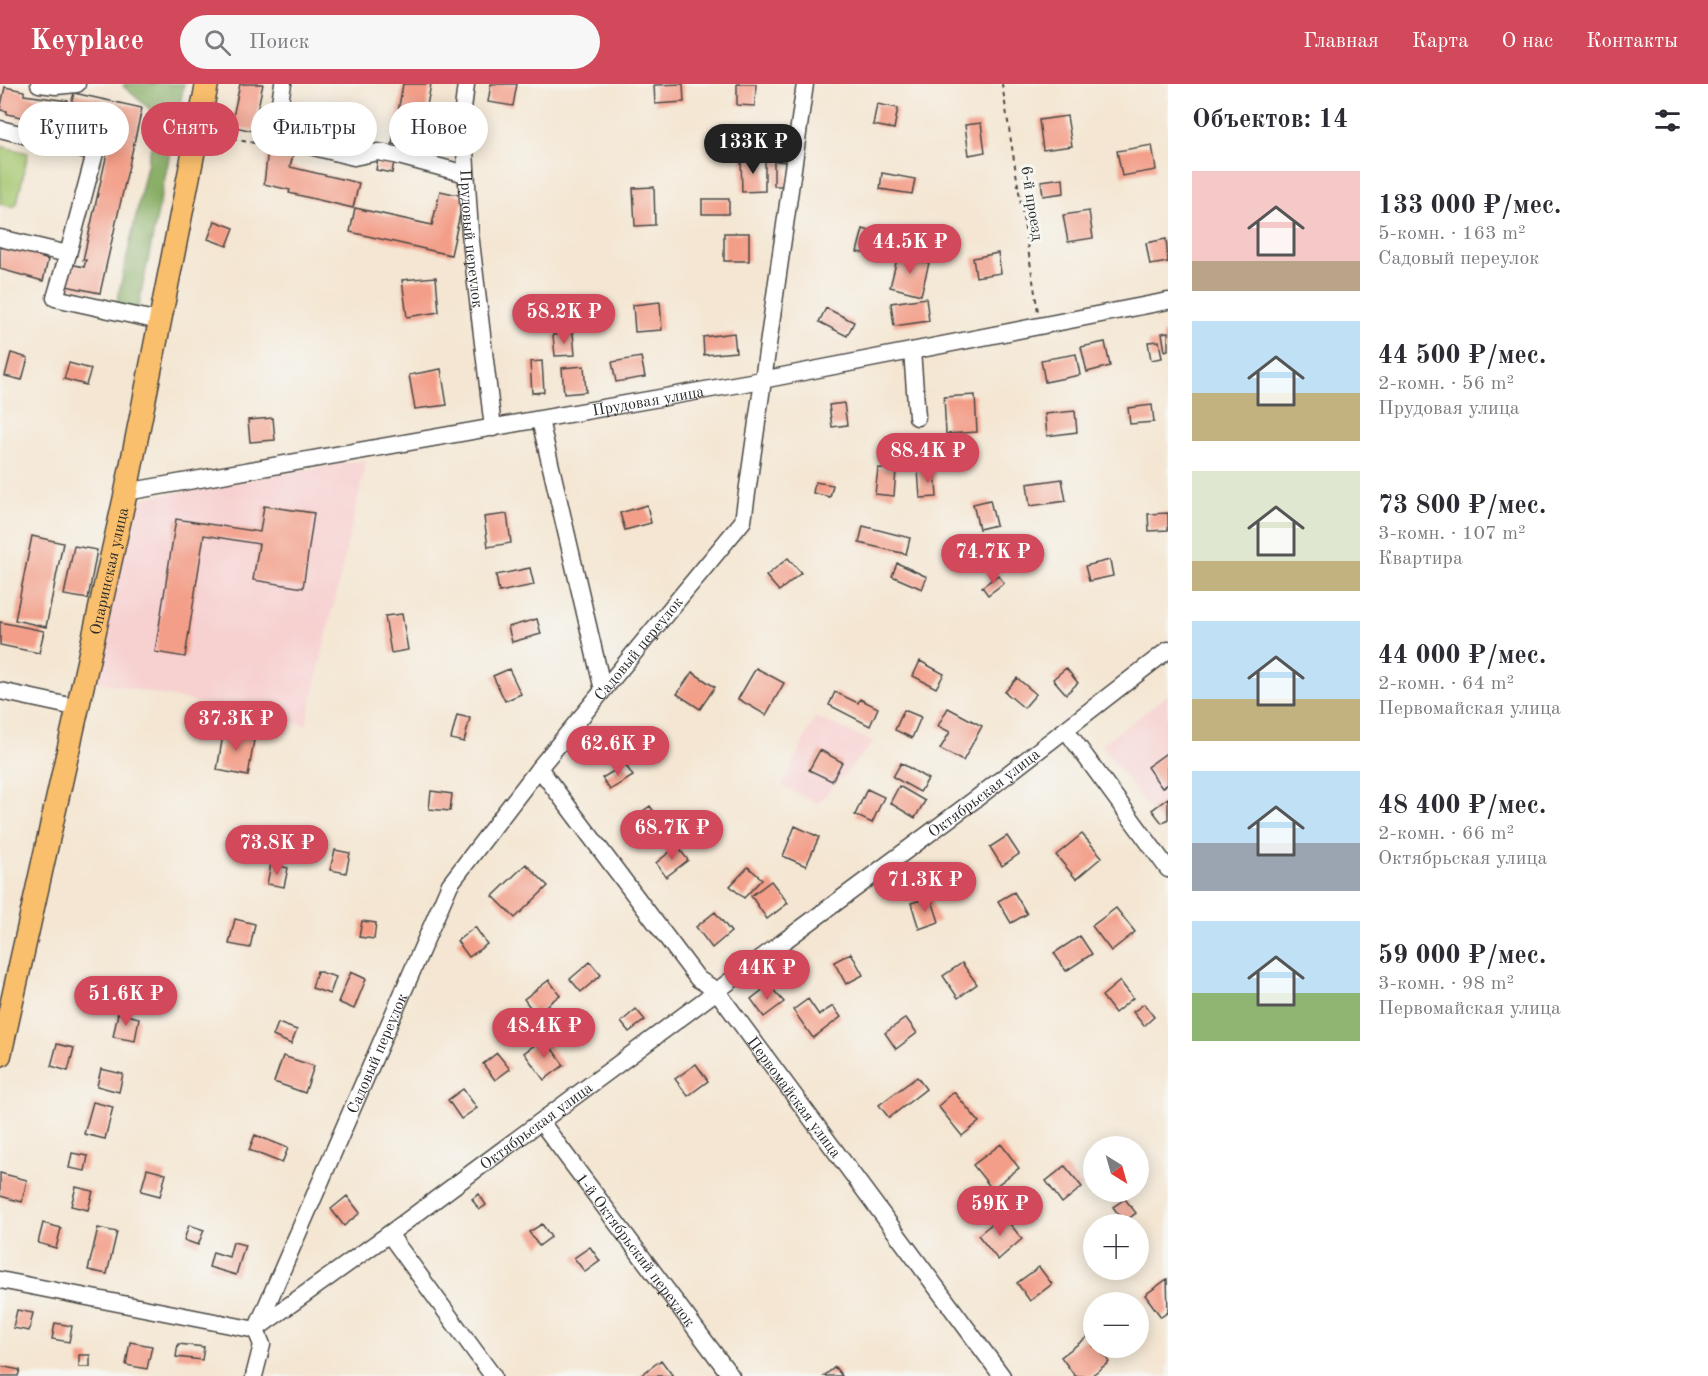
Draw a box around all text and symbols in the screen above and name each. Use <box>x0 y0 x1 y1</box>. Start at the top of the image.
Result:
search box <box>180 15 600 69</box>
icon: search <box>201 26 234 59</box>
text: Keyplace <box>30 28 144 56</box>
text: Поиск <box>249 31 310 53</box>
text: Главная <box>1303 31 1379 52</box>
text: Карта <box>1412 31 1469 52</box>
text: О нас <box>1502 31 1553 52</box>
text: Контакты <box>1586 31 1678 52</box>
chip: Купить <box>18 102 129 156</box>
chip: Снять <box>141 102 239 156</box>
chip: Фильтры <box>251 102 377 156</box>
chip: Новое <box>389 102 488 156</box>
icon: filters <box>1651 104 1684 137</box>
text: Объектов: 14 <box>1192 107 1348 133</box>
pin: 133K ₽ <box>704 124 802 175</box>
text: 133K ₽ <box>718 133 788 153</box>
street label: 6-й проезд <box>1017 165 1045 242</box>
street label: Прудовый переулок <box>456 169 485 309</box>
text: 133 000 ₽/мес. <box>1378 193 1561 219</box>
icon: home <box>1240 195 1312 267</box>
pin: 44.5K ₽ <box>855 224 965 275</box>
text: 5-комн. · 163 m² <box>1378 224 1526 244</box>
text: 44.5K ₽ <box>872 233 948 253</box>
text: Садовый переулок <box>1378 249 1539 269</box>
pin: 58.2K ₽ <box>509 294 619 345</box>
text: 58.2K ₽ <box>526 303 602 323</box>
text: 44 500 ₽/мес. <box>1378 343 1546 369</box>
icon: home <box>1240 345 1312 417</box>
text: 2-комн. · 56 m² <box>1378 374 1514 394</box>
street label: Прудовая улица <box>591 384 706 420</box>
text: Прудовая улица <box>1378 399 1520 419</box>
pin: 88.4K ₽ <box>873 433 983 484</box>
text: 88.4K ₽ <box>890 442 966 462</box>
text: 73 800 ₽/мес. <box>1378 493 1546 519</box>
icon: home <box>1240 495 1312 567</box>
street label: Опаринская улица <box>88 506 132 637</box>
text: 3-комн. · 107 m² <box>1378 524 1526 544</box>
pin: 74.7K ₽ <box>938 534 1048 585</box>
text: 74.7K ₽ <box>955 543 1031 563</box>
text: Квартира <box>1378 549 1463 569</box>
street label: Садовый переулок <box>592 595 687 704</box>
text: 44 000 ₽/мес. <box>1378 643 1546 669</box>
icon: home <box>1240 645 1312 717</box>
text: 2-комн. · 64 m² <box>1378 674 1514 694</box>
text: Первомайская улица <box>1378 699 1561 719</box>
pin: 37.3K ₽ <box>181 701 291 752</box>
text: 37.3K ₽ <box>198 710 274 730</box>
pin: 62.6K ₽ <box>563 726 673 777</box>
text: 62.6K ₽ <box>580 735 656 755</box>
street label: Октябрьская улица <box>926 746 1044 841</box>
text: 48 400 ₽/мес. <box>1378 793 1546 819</box>
icon: home <box>1240 795 1312 867</box>
pin: 68.7K ₽ <box>617 810 727 861</box>
text: 68.7K ₽ <box>634 819 710 839</box>
text: 2-комн. · 66 m² <box>1378 824 1514 844</box>
pin: 73.8K ₽ <box>222 825 332 876</box>
text: 73.8K ₽ <box>239 834 315 854</box>
text: Октябрьская улица <box>1378 849 1547 869</box>
pin: 71.3K ₽ <box>870 862 980 913</box>
text: 71.3K ₽ <box>887 871 963 891</box>
text: 59 000 ₽/мес. <box>1378 943 1546 969</box>
icon: home <box>1240 945 1312 1017</box>
pin: 44K ₽ <box>725 950 809 1001</box>
text: 44K ₽ <box>738 959 796 979</box>
text: 3-комн. · 98 m² <box>1378 974 1514 994</box>
pin: 51.6K ₽ <box>71 976 181 1027</box>
text: 51.6K ₽ <box>88 985 164 1005</box>
street label: Садовый переулок <box>345 991 411 1116</box>
text: Первомайская улица <box>1378 999 1561 1019</box>
pin: 48.4K ₽ <box>489 1008 599 1059</box>
text: 48.4K ₽ <box>506 1017 582 1037</box>
street label: Первомайская улица <box>743 1034 843 1161</box>
street label: Октябрьская улица <box>478 1080 596 1174</box>
north arrow <box>1083 1136 1149 1202</box>
map controls <box>1083 1136 1149 1358</box>
street label: 1-й Октябрьский переулок <box>572 1171 697 1330</box>
pin: 59K ₽ <box>958 1186 1042 1237</box>
text: 59K ₽ <box>971 1195 1029 1215</box>
button: + <box>1083 1214 1149 1280</box>
button: − <box>1083 1292 1149 1358</box>

